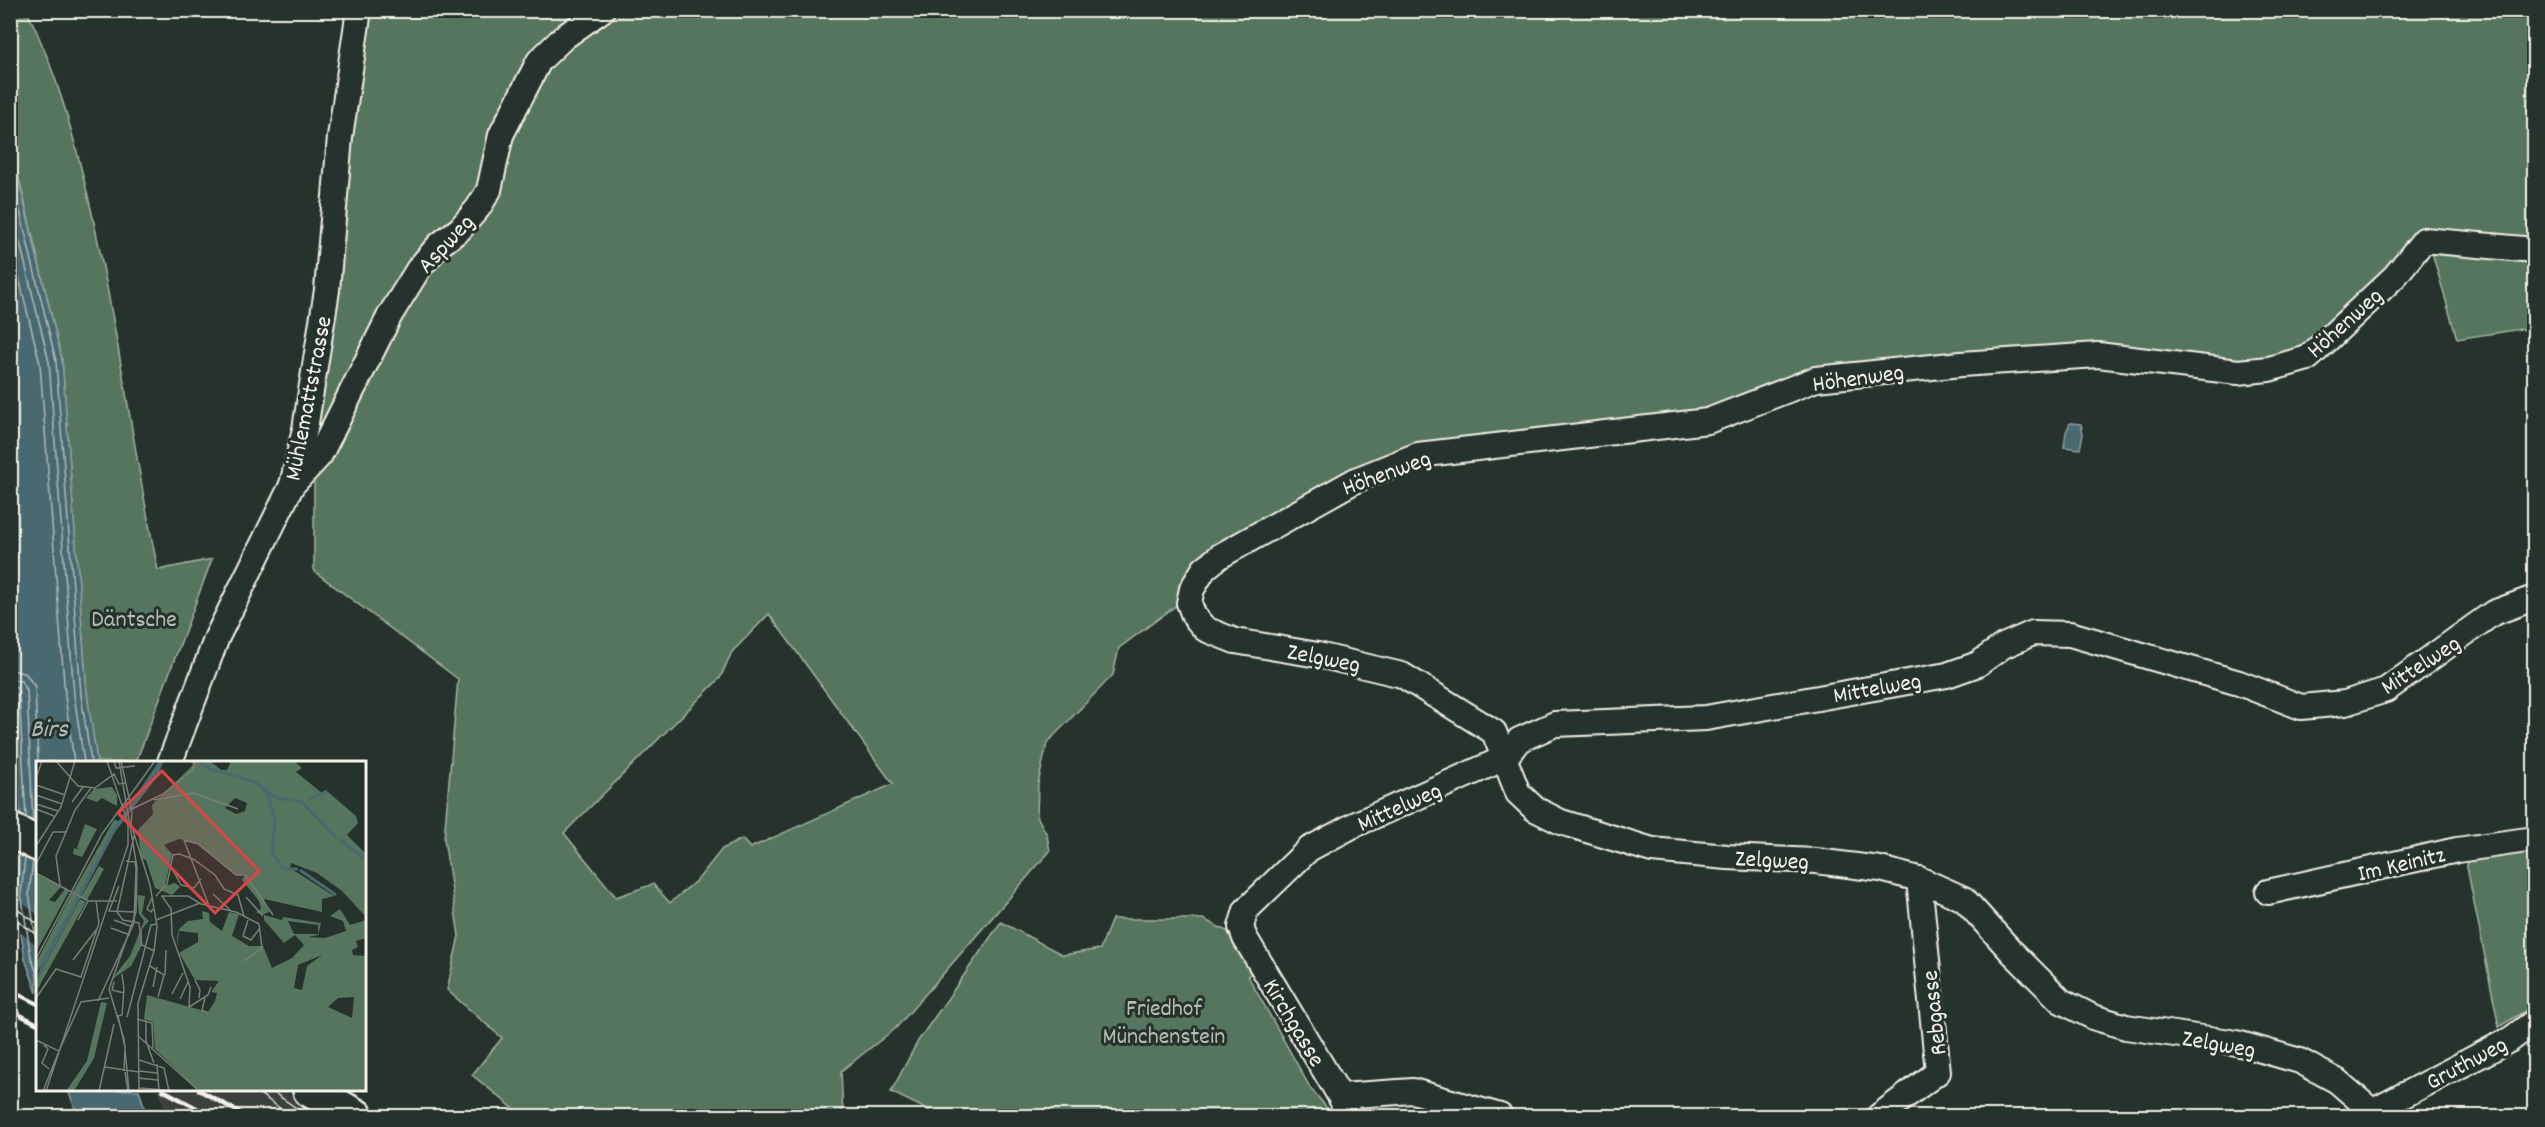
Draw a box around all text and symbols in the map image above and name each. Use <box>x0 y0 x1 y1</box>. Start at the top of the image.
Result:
street label: Aspweg <box>411 208 484 283</box>
street label: Höhenweg <box>2300 281 2392 368</box>
street label: Mühlemattstrasse <box>277 313 343 484</box>
street label: Höhenweg <box>1810 357 1906 403</box>
street label: Höhenweg <box>1338 443 1436 507</box>
park label: Däntsche <box>91 604 177 638</box>
street label: Mittelweg <box>2375 628 2468 705</box>
street label: Zelgweg <box>1284 636 1363 684</box>
street label: Mittelweg <box>1831 665 1924 714</box>
water label: Birs <box>30 712 69 749</box>
inset map <box>36 761 366 1091</box>
street label: Mittelweg <box>1353 775 1448 842</box>
street label: Im Keinitz <box>2355 839 2449 892</box>
street label: Zelgweg <box>1734 843 1810 881</box>
street label: Rebgasse <box>1915 969 1957 1057</box>
street label: Kirchgasse <box>1253 973 1332 1074</box>
park label: Friedhof Münchenstein <box>1103 993 1225 1055</box>
street label: Zelgweg <box>2179 1023 2258 1069</box>
street label: Gruthweg <box>2421 1029 2514 1100</box>

